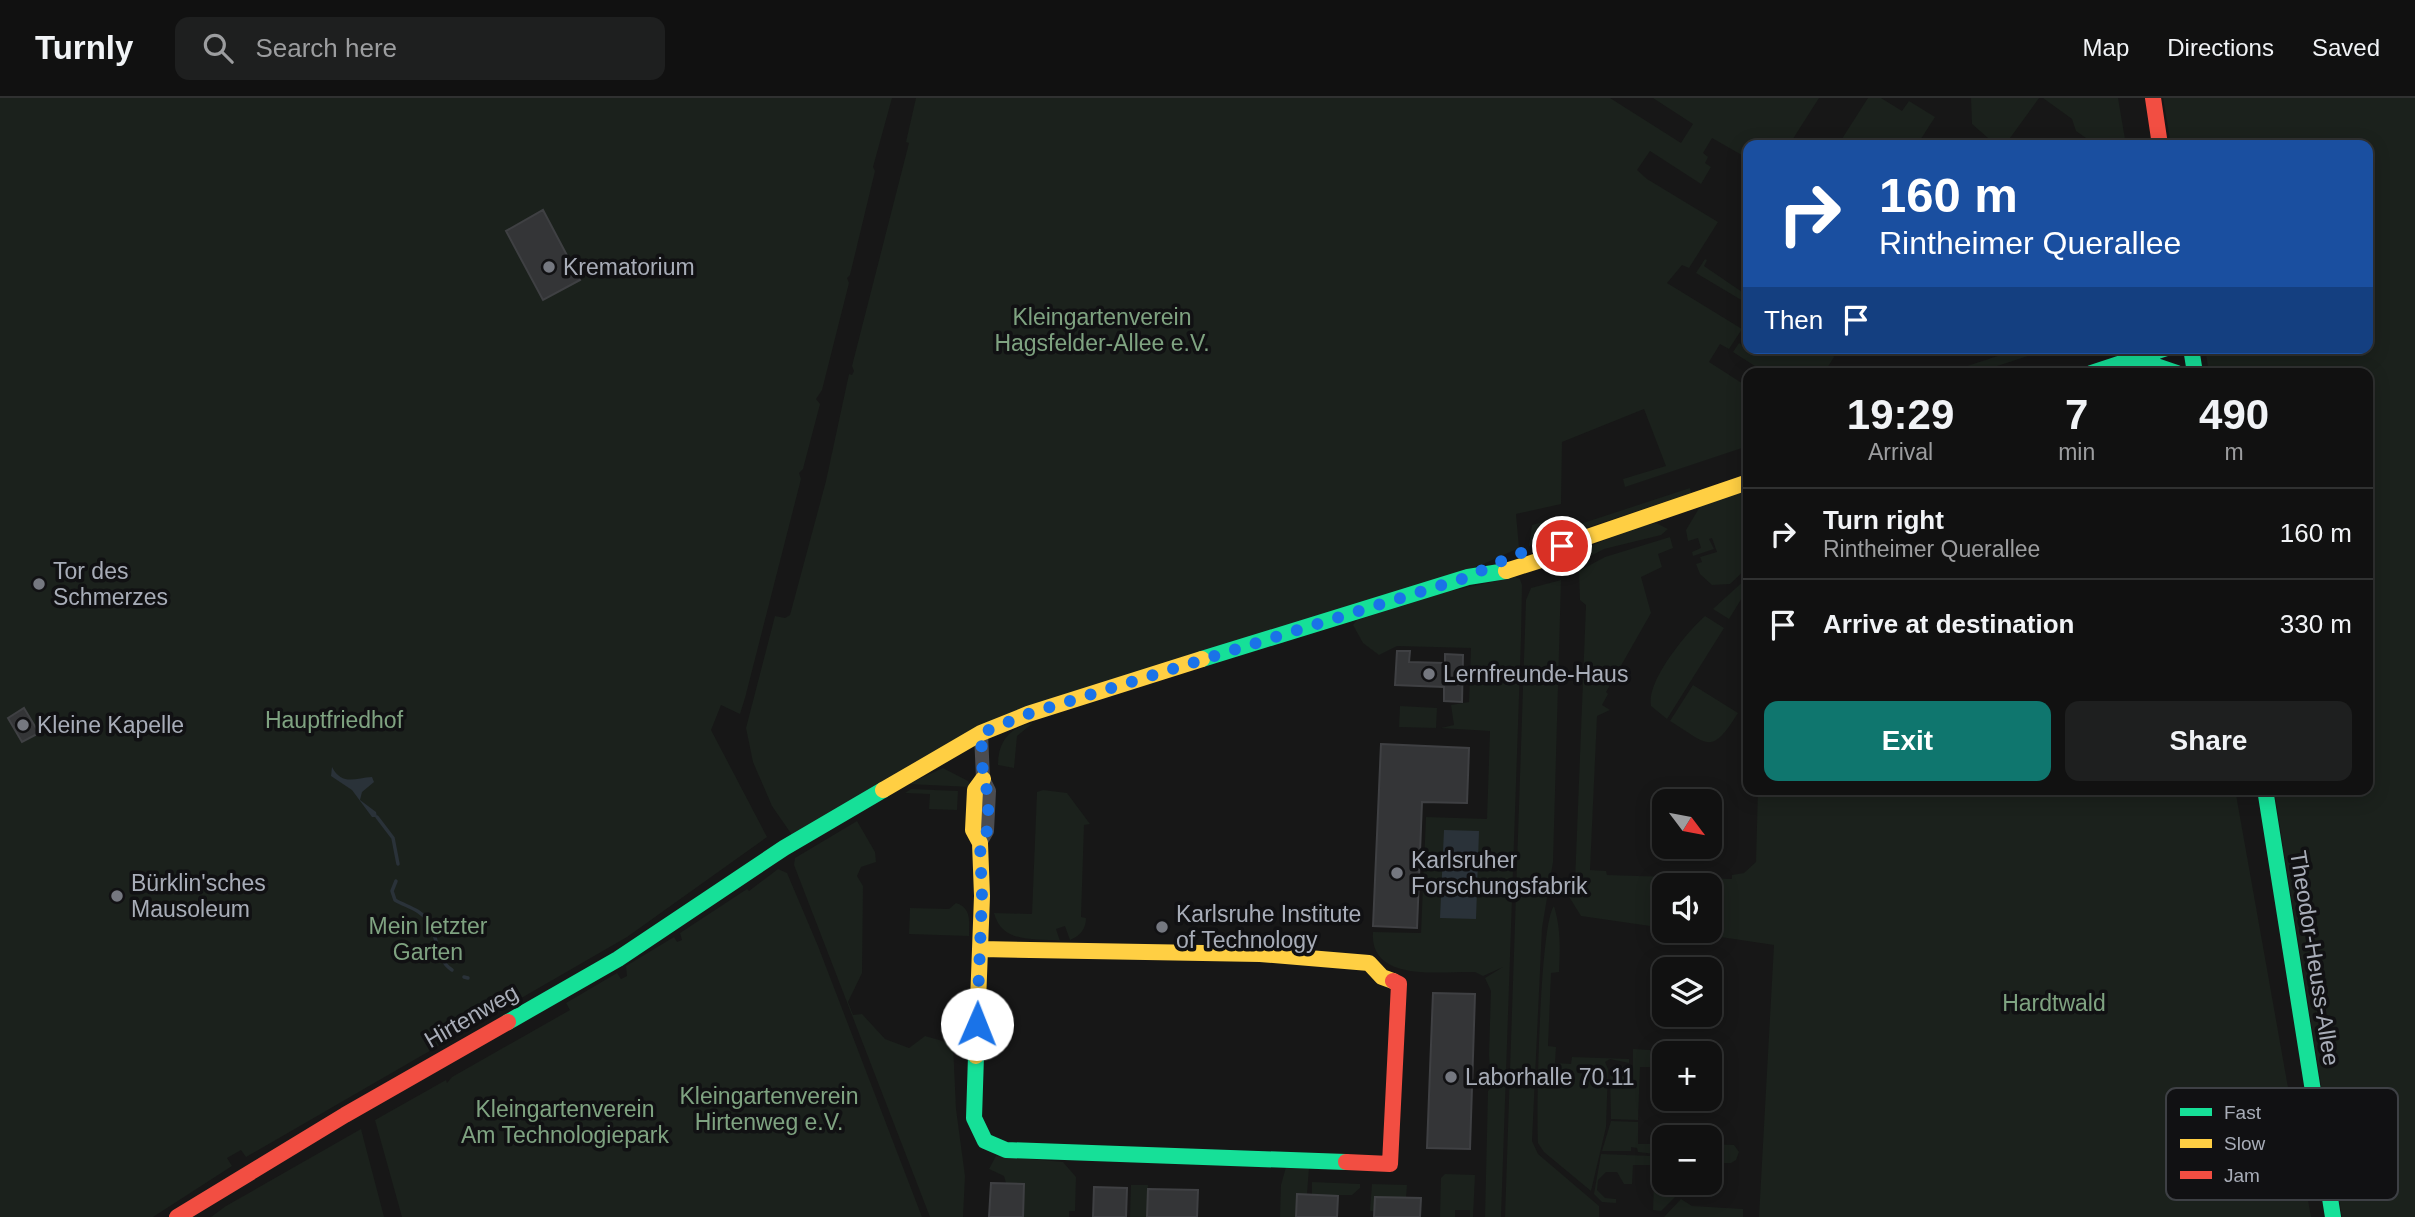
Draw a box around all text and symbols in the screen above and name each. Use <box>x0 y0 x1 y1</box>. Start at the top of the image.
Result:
search box <box>175 17 665 80</box>
text: Turnly <box>35 29 133 66</box>
icon: search <box>199 29 237 67</box>
text: Search here <box>255 33 397 63</box>
text: Map <box>2083 34 2129 61</box>
text: Directions <box>2167 34 2274 61</box>
text: Saved <box>2312 34 2380 61</box>
icon: right <box>1764 168 1855 259</box>
text: 160 m <box>1879 168 2018 222</box>
text: Rintheimer Querallee <box>1879 225 2181 261</box>
place label: Krematorium <box>563 254 695 280</box>
marker: Krematorium <box>541 259 557 275</box>
icon: arrive <box>1837 301 1875 339</box>
park label: Kleingartenverein Hagsfelder-Allee e.V. <box>994 304 1210 356</box>
text: Then <box>1764 305 1823 335</box>
text: 19:29 <box>1847 391 1954 438</box>
text: 7 <box>2065 391 2088 438</box>
text: 490 <box>2199 391 2269 438</box>
text: Arrival <box>1868 439 1933 465</box>
text: min <box>2058 439 2095 465</box>
text: m <box>2225 439 2244 465</box>
text: Turn right <box>1823 505 1944 535</box>
icon: right <box>1764 515 1802 553</box>
pin <box>1532 516 1592 576</box>
text: 160 m <box>2280 518 2352 548</box>
icon: arrive <box>1543 527 1581 565</box>
text: Rintheimer Querallee <box>1823 536 2040 562</box>
place label: Tor des Schmerzes <box>53 558 168 610</box>
marker: Tor des Schmerzes <box>31 576 47 592</box>
icon: arrive <box>1764 606 1802 644</box>
text: Arrive at destination <box>1823 609 2074 639</box>
text: 330 m <box>2280 609 2352 639</box>
place label: Lernfreunde-Haus <box>1443 661 1628 687</box>
marker: Lernfreunde-Haus <box>1421 666 1437 682</box>
button: Exit <box>1764 701 2051 781</box>
button: Share <box>2065 701 2352 781</box>
park label: Hauptfriedhof <box>265 707 404 733</box>
place label: Kleine Kapelle <box>37 712 184 738</box>
marker: Kleine Kapelle <box>15 717 31 733</box>
north arrow <box>1652 789 1722 859</box>
map controls <box>1652 789 1722 1195</box>
place label: Karlsruher Forschungsfabrik <box>1411 847 1588 899</box>
street label: Theodor-Heuss-Allee <box>2285 849 2345 1067</box>
marker: Karlsruher Forschungsfabrik <box>1389 865 1405 881</box>
place label: Bürklin'sches Mausoleum <box>131 870 266 922</box>
button: sound <box>1652 873 1722 943</box>
marker: Bürklin'sches Mausoleum <box>109 888 125 904</box>
place label: Karlsruhe Institute of Technology <box>1176 901 1361 953</box>
park label: Mein letzter Garten <box>369 913 488 965</box>
marker: Karlsruhe Institute of Technology <box>1154 919 1170 935</box>
button: layers <box>1652 957 1722 1027</box>
street label: Hirtenweg <box>420 979 522 1053</box>
position arrow <box>940 987 1014 1061</box>
park label: Hardtwald <box>2002 990 2106 1016</box>
button: + <box>1652 1041 1722 1111</box>
place label: Laborhalle 70.11 <box>1465 1064 1635 1090</box>
marker: Laborhalle 70.11 <box>1443 1069 1459 1085</box>
park label: Kleingartenverein Hirtenweg e.V. <box>679 1083 859 1135</box>
legend <box>2166 1088 2398 1200</box>
park label: Kleingartenverein Am Technologiepark <box>461 1096 669 1148</box>
text: Fast <box>2224 1102 2262 1123</box>
button: − <box>1652 1125 1722 1195</box>
text: Slow <box>2224 1133 2265 1154</box>
text: Jam <box>2224 1165 2260 1186</box>

